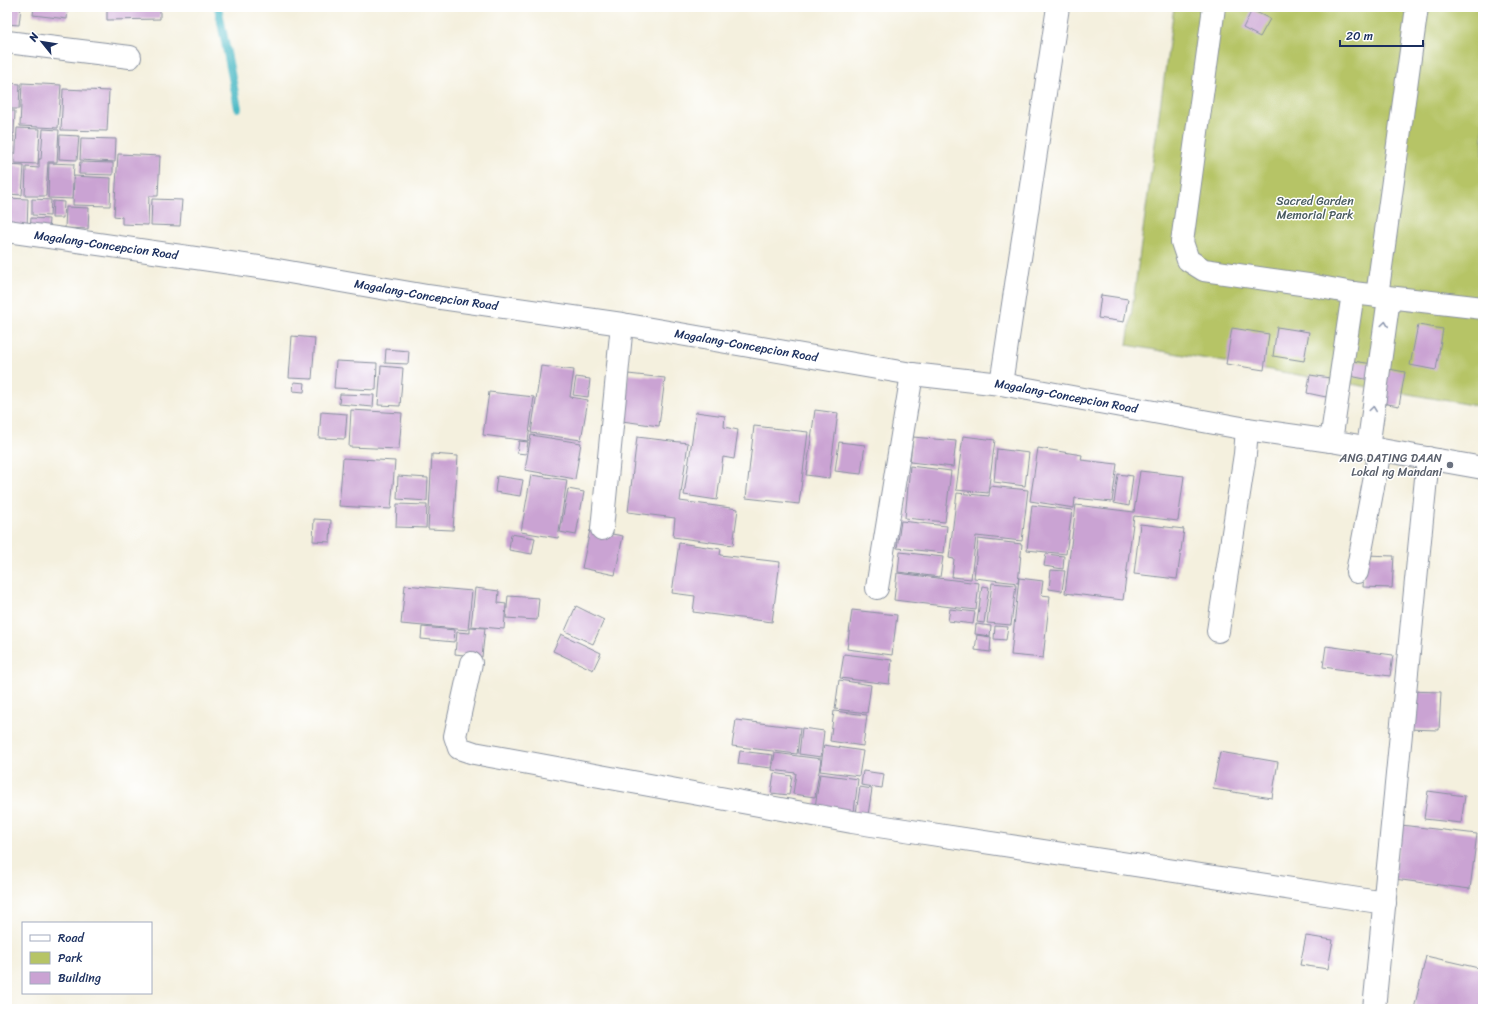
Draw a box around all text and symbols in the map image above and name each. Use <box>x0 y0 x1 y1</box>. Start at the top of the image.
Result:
north arrow <box>22 22 62 62</box>
scale bar <box>1340 22 1423 48</box>
text: 20 m <box>1346 25 1373 47</box>
text: N <box>23 29 44 46</box>
park label: Sacred Garden Memorial Park <box>1276 190 1354 226</box>
street label: Magalang-Concepcion Road <box>33 224 181 267</box>
street label: Magalang-Concepcion Road <box>353 273 501 317</box>
one-way arrow <box>1380 321 1389 327</box>
street label: Magalang-Concepcion Road <box>673 322 821 369</box>
street label: Magalang-Concepcion Road <box>993 372 1141 420</box>
one-way arrow <box>1369 406 1378 412</box>
place label: ANG DATING DAAN Lokal ng Mandani <box>1339 447 1443 483</box>
marker: ANG DATING DAAN Lokal ng Mandani <box>1445 460 1455 470</box>
legend <box>22 922 152 994</box>
text: Road <box>58 927 85 949</box>
text: Park <box>58 947 83 969</box>
text: Building <box>58 967 101 989</box>

